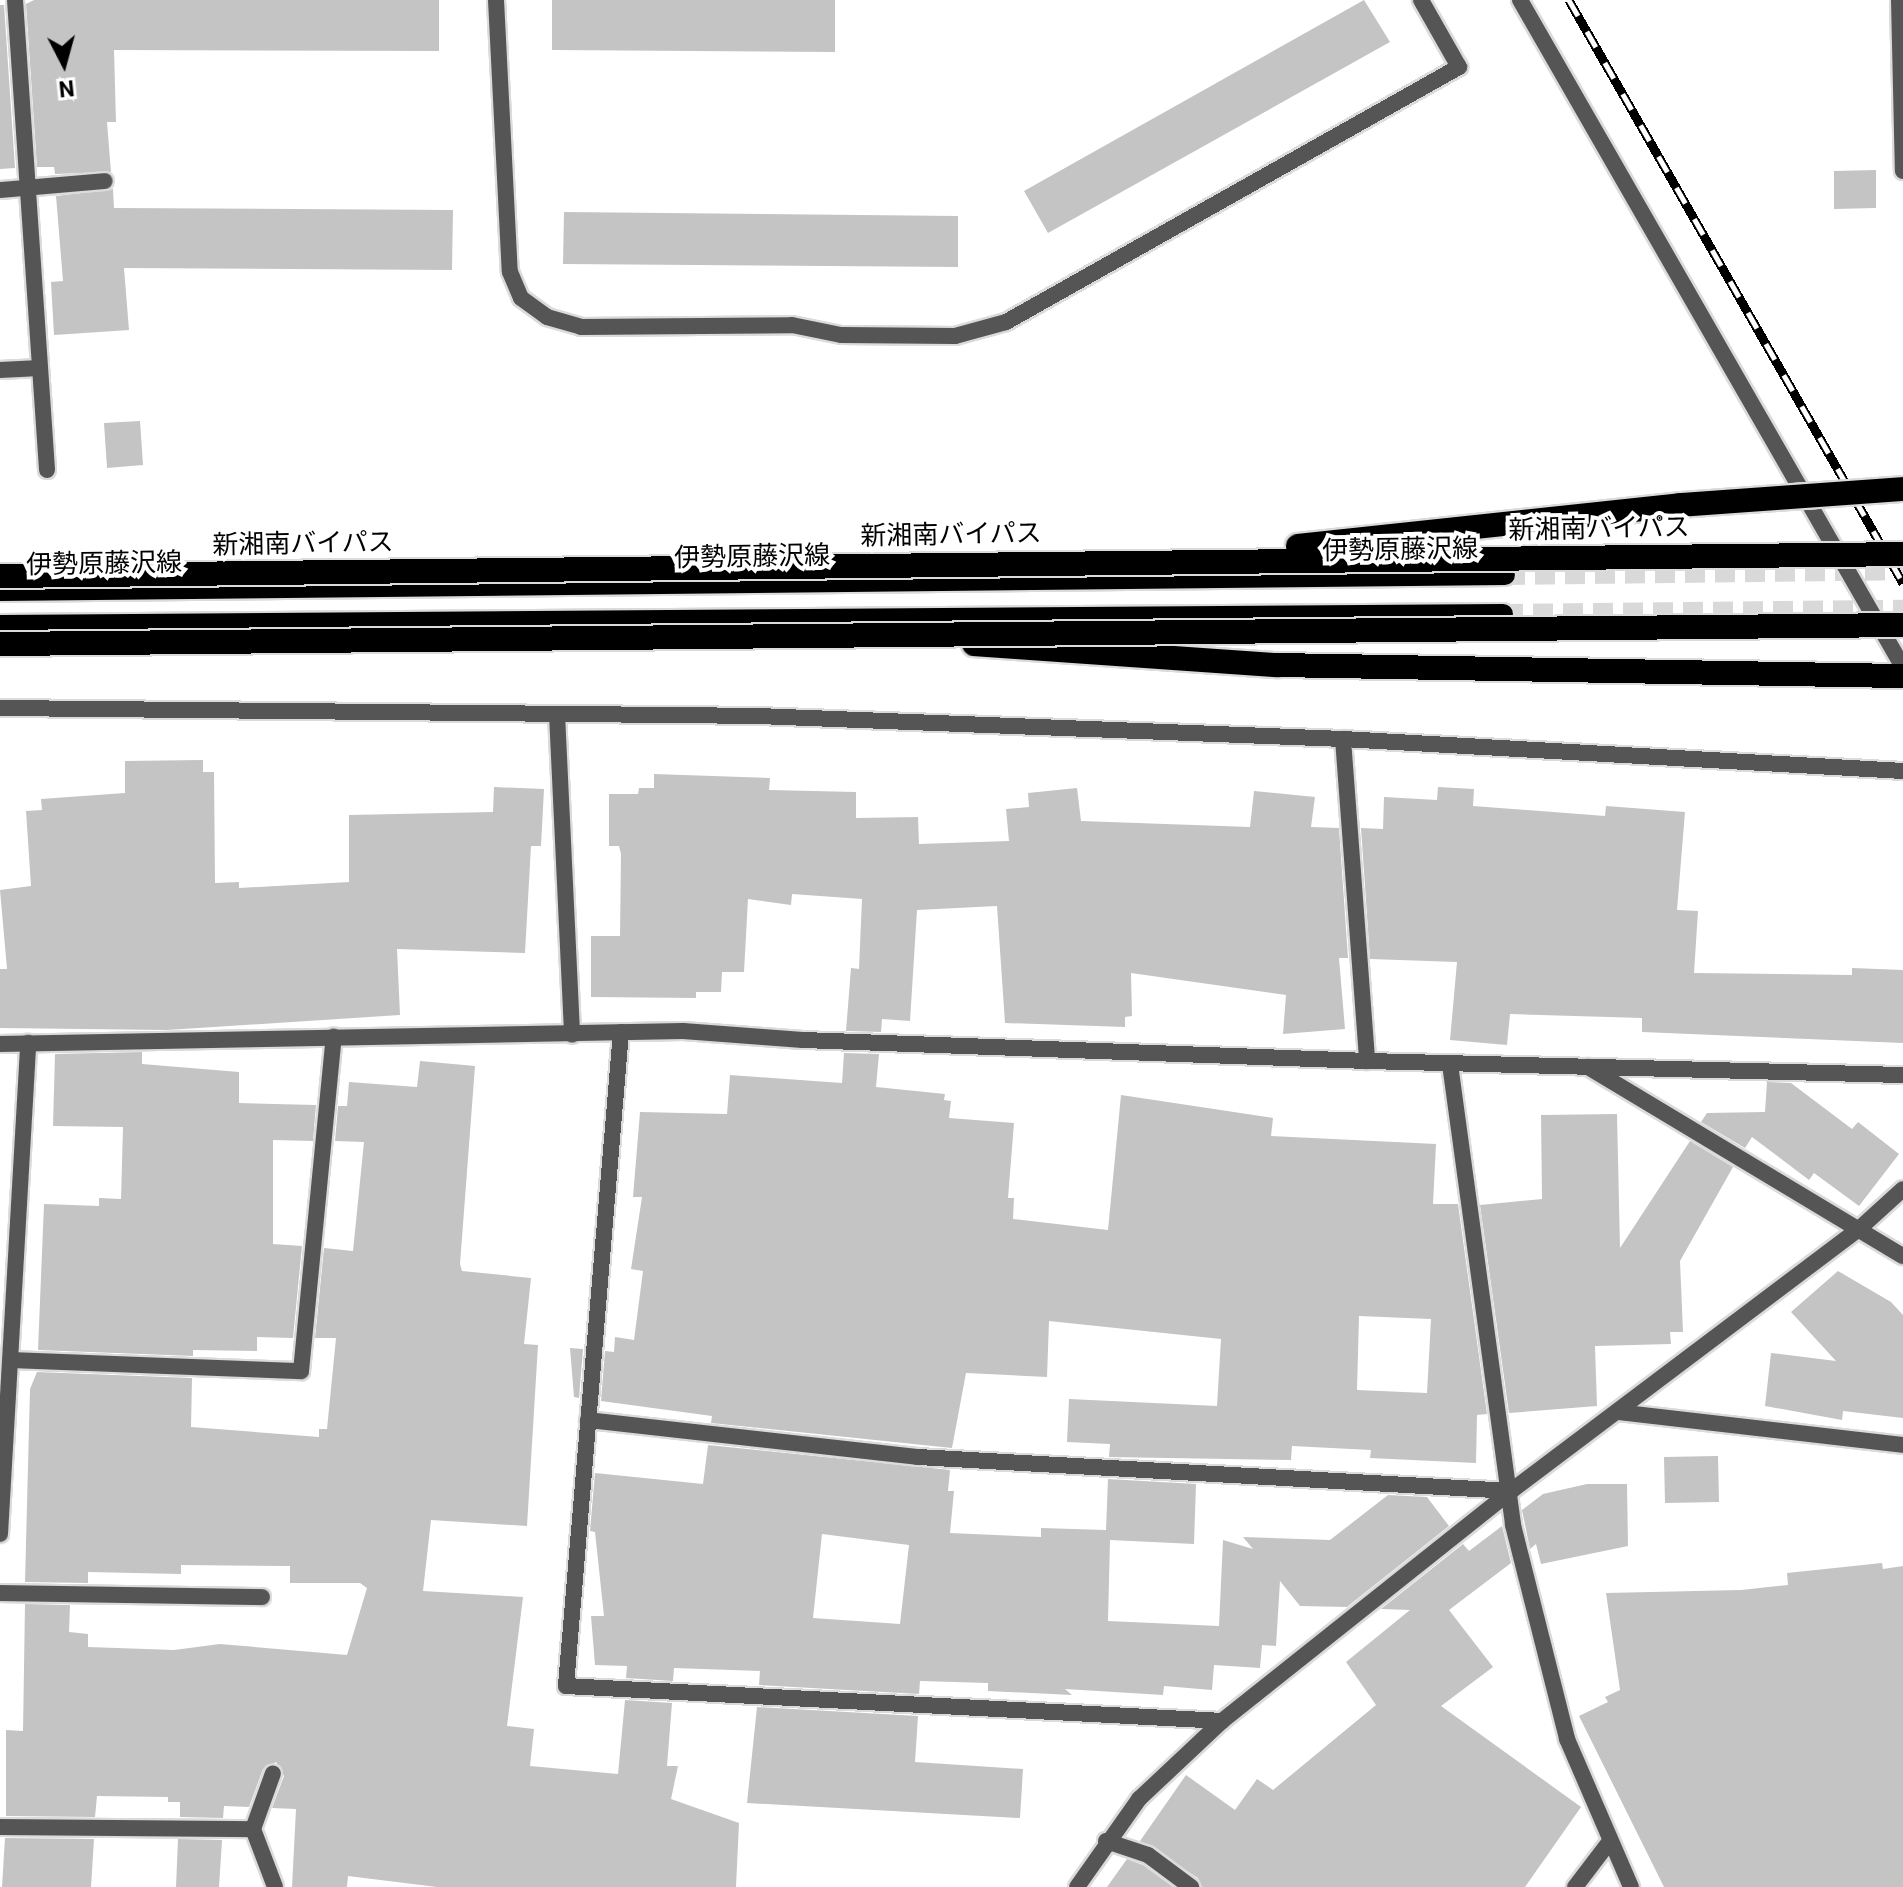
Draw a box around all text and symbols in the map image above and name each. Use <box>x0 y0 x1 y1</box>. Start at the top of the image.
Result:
north arrow <box>24 24 104 104</box>
text: N <box>58 75 76 102</box>
street label: 新湘南バイパス <box>1508 512 1690 546</box>
street label: 新湘南バイパス <box>860 518 1042 552</box>
street label: 新湘南バイパス <box>212 527 394 561</box>
street label: 伊勢原藤沢線 <box>1322 533 1478 567</box>
street label: 伊勢原藤沢線 <box>674 540 830 574</box>
street label: 伊勢原藤沢線 <box>26 547 182 581</box>

